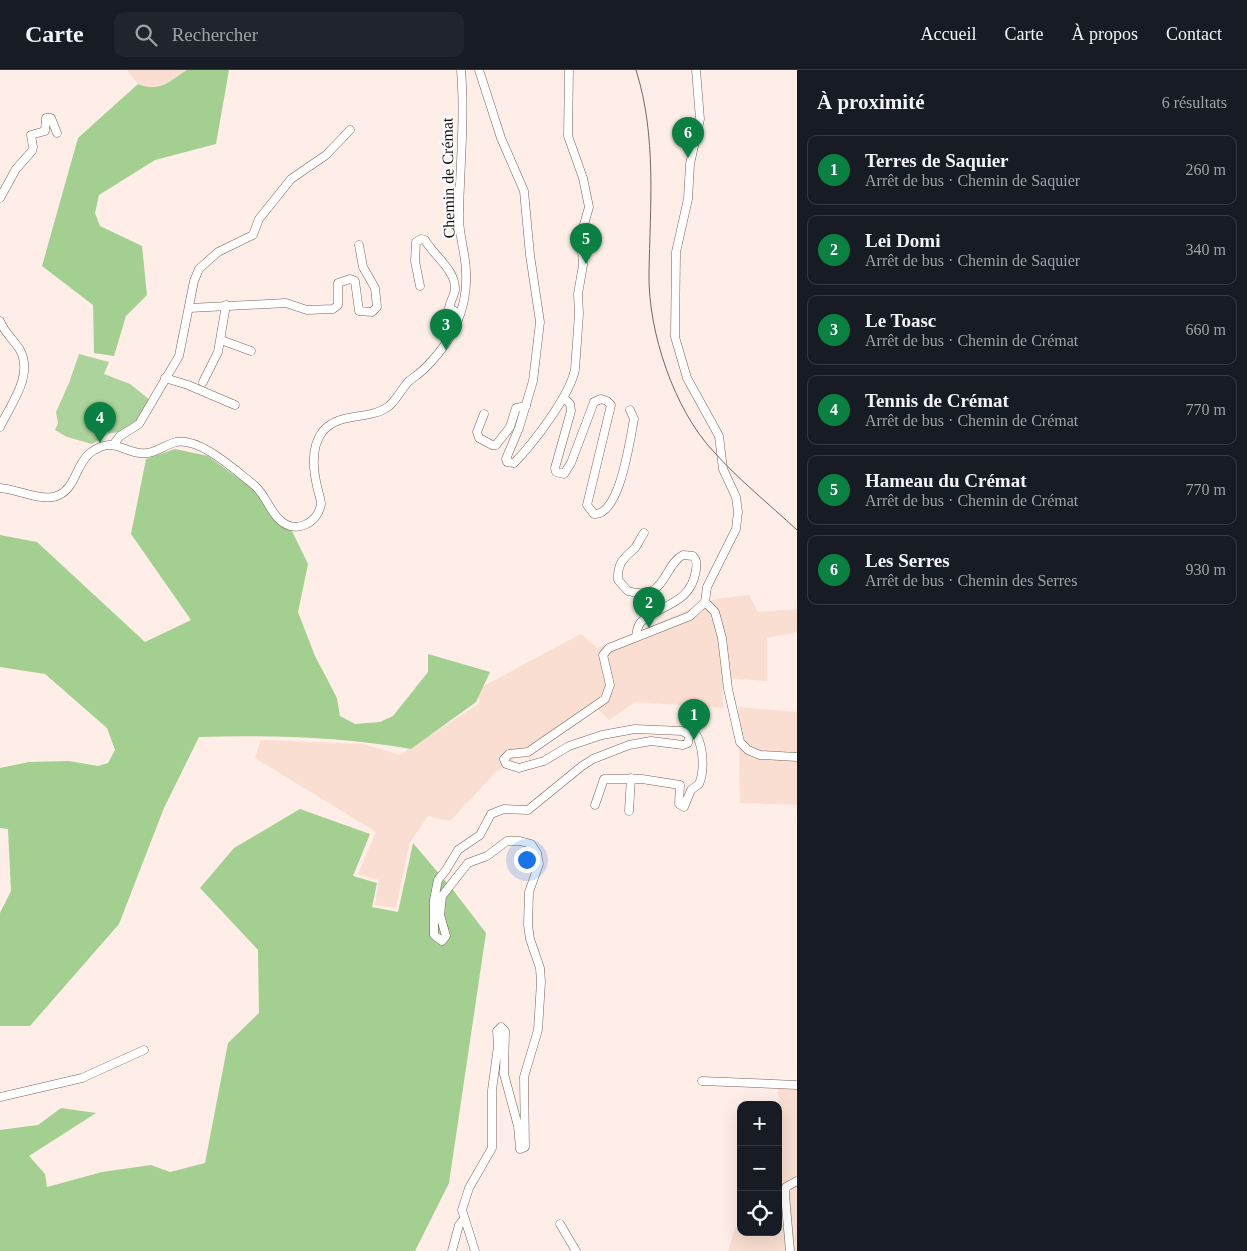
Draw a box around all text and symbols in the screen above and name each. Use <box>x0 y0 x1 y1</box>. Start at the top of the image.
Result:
search box <box>114 12 464 57</box>
text: Carte <box>25 21 84 47</box>
icon: search <box>132 21 160 49</box>
text: Rechercher <box>172 24 258 45</box>
text: Accueil <box>921 24 977 44</box>
text: Carte <box>1005 24 1044 44</box>
text: À propos <box>1072 24 1138 44</box>
text: Contact <box>1166 24 1222 44</box>
text: À proximité <box>817 90 925 114</box>
text: 6 résultats <box>1162 94 1227 111</box>
street label: Chemin de Crémat <box>438 117 458 239</box>
pin: 6 <box>672 117 704 158</box>
text: Terres de Saquier <box>865 150 1009 171</box>
text: 1 <box>830 161 838 178</box>
text: 260 m <box>1186 161 1226 178</box>
text: Arrêt de bus · Chemin de Saquier <box>865 172 1080 189</box>
pin: 5 <box>570 223 602 264</box>
text: Lei Domi <box>865 230 940 251</box>
text: 2 <box>830 241 838 258</box>
text: 340 m <box>1186 241 1226 258</box>
text: Arrêt de bus · Chemin de Saquier <box>865 252 1080 269</box>
pin: 3 <box>430 309 462 350</box>
text: Le Toasc <box>865 310 936 331</box>
text: 3 <box>830 321 838 338</box>
text: 660 m <box>1186 321 1226 338</box>
text: Arrêt de bus · Chemin de Crémat <box>865 332 1078 349</box>
text: Tennis de Crémat <box>865 390 1009 411</box>
text: 4 <box>830 401 838 418</box>
text: 770 m <box>1186 401 1226 418</box>
pin: 4 <box>84 402 116 443</box>
text: Arrêt de bus · Chemin de Crémat <box>865 412 1078 429</box>
text: Hameau du Crémat <box>865 470 1026 491</box>
text: 5 <box>830 481 838 498</box>
text: 770 m <box>1186 481 1226 498</box>
text: Arrêt de bus · Chemin de Crémat <box>865 492 1078 509</box>
text: Les Serres <box>865 550 950 571</box>
text: 6 <box>830 561 838 578</box>
text: 930 m <box>1186 561 1226 578</box>
text: Arrêt de bus · Chemin des Serres <box>865 572 1077 589</box>
pin: 2 <box>633 587 665 628</box>
pin: 1 <box>678 699 710 740</box>
your location <box>514 847 540 873</box>
map controls <box>737 1101 782 1236</box>
button: + <box>737 1101 782 1146</box>
button: − <box>737 1146 782 1191</box>
button: locate <box>737 1191 782 1236</box>

